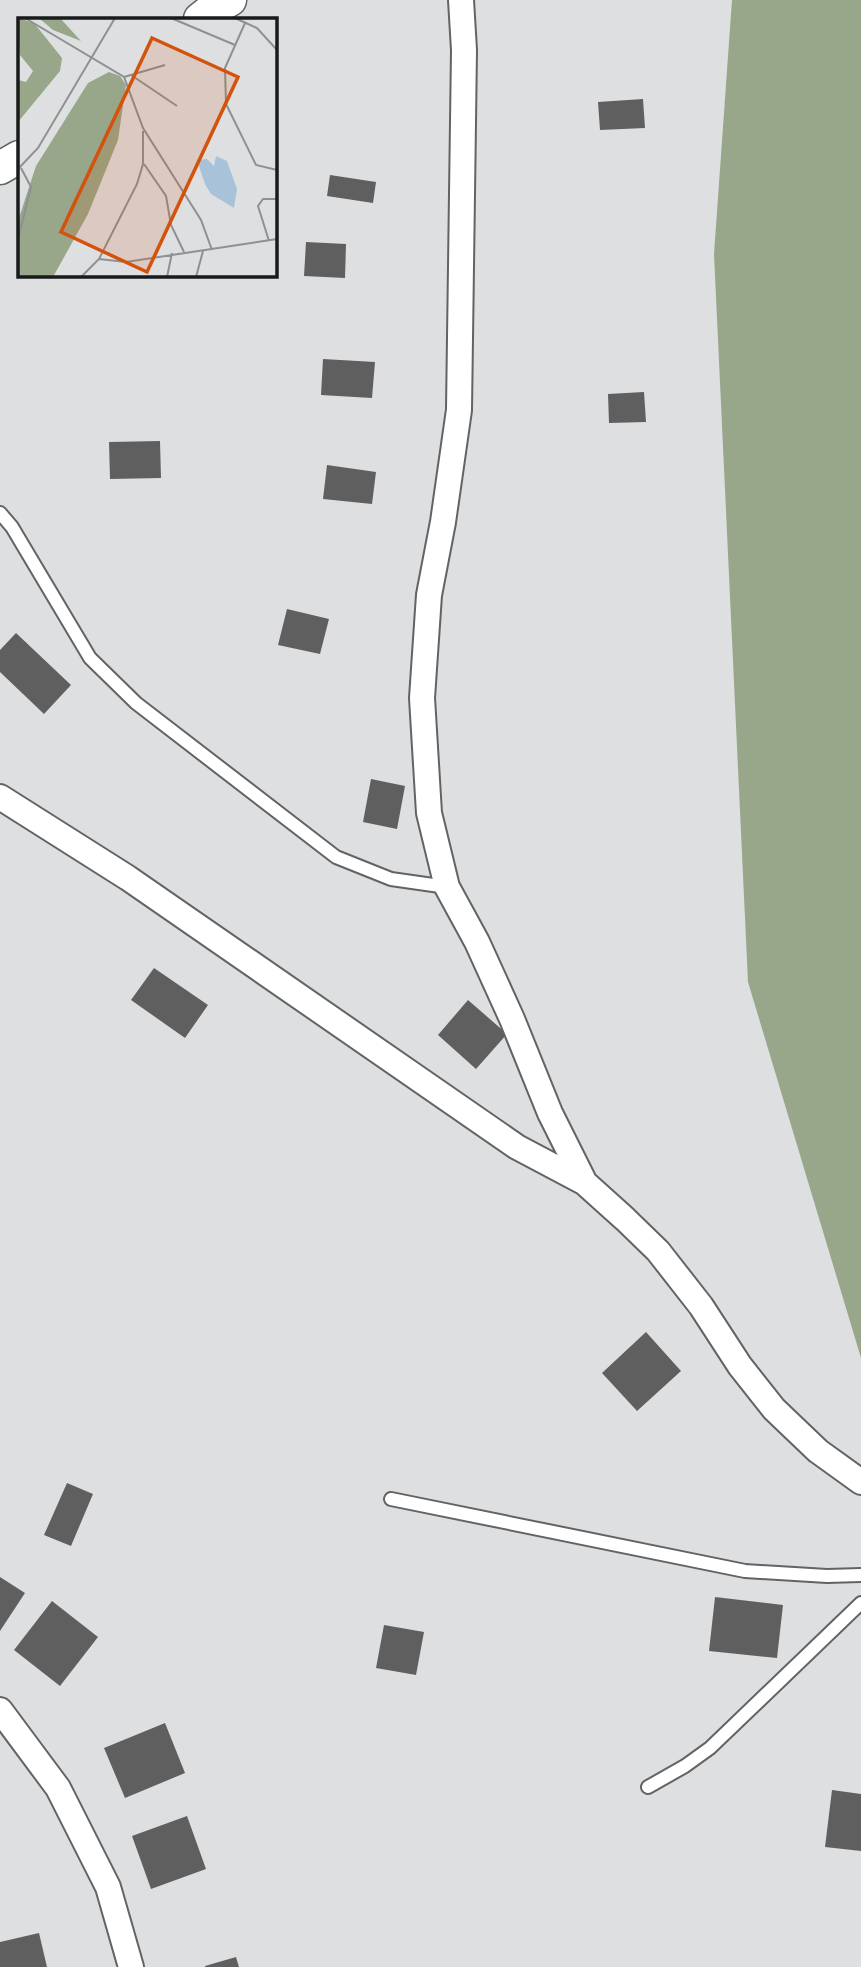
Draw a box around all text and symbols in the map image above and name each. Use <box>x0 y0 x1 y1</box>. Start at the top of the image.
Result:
inset map <box>18 18 276 276</box>

